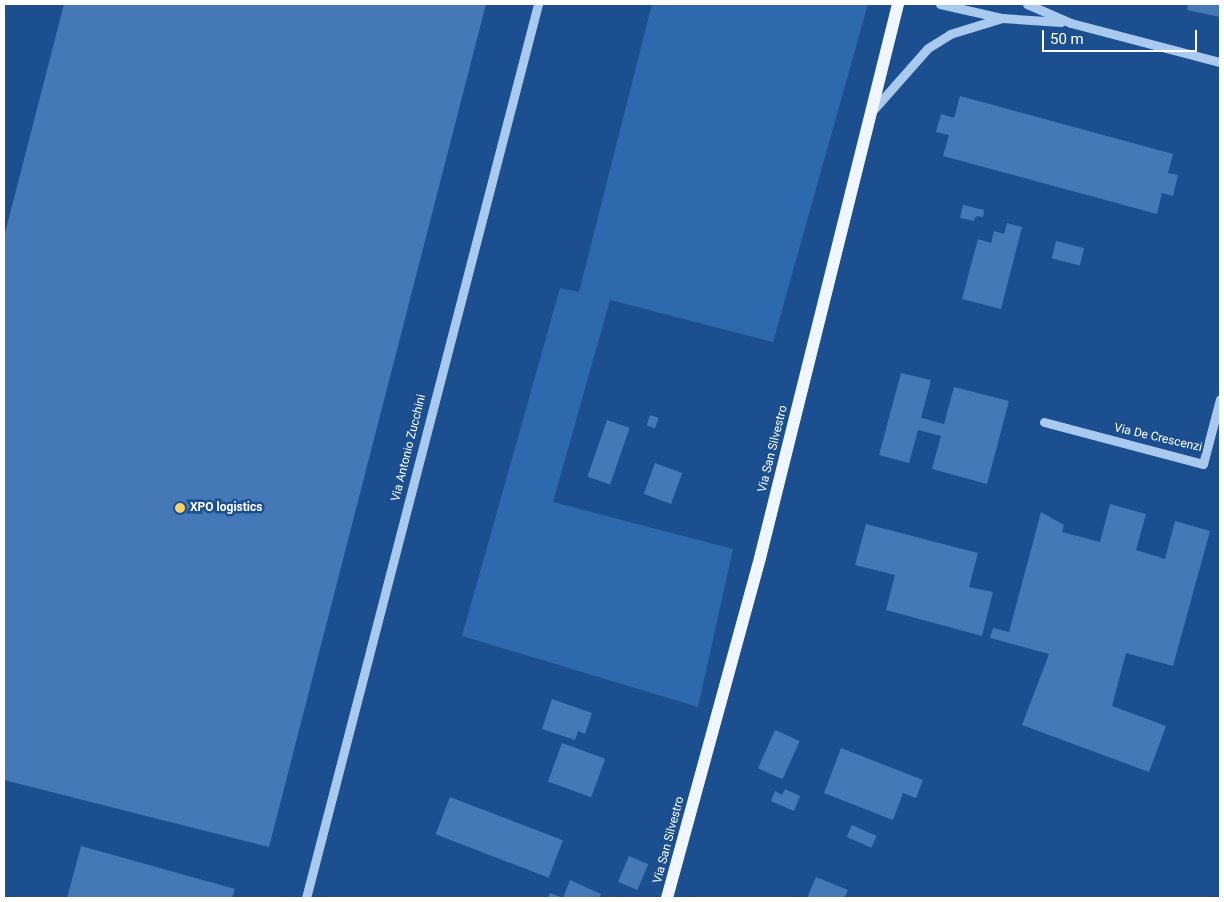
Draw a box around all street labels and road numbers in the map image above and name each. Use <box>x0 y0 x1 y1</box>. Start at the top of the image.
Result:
street label: Via Antonio Zucchini <box>389 393 429 503</box>
street label: Via San Silvestro <box>755 404 791 494</box>
street label: Via De Crescenzi <box>1113 421 1203 455</box>
street label: Via San Silvestro <box>650 795 688 885</box>

